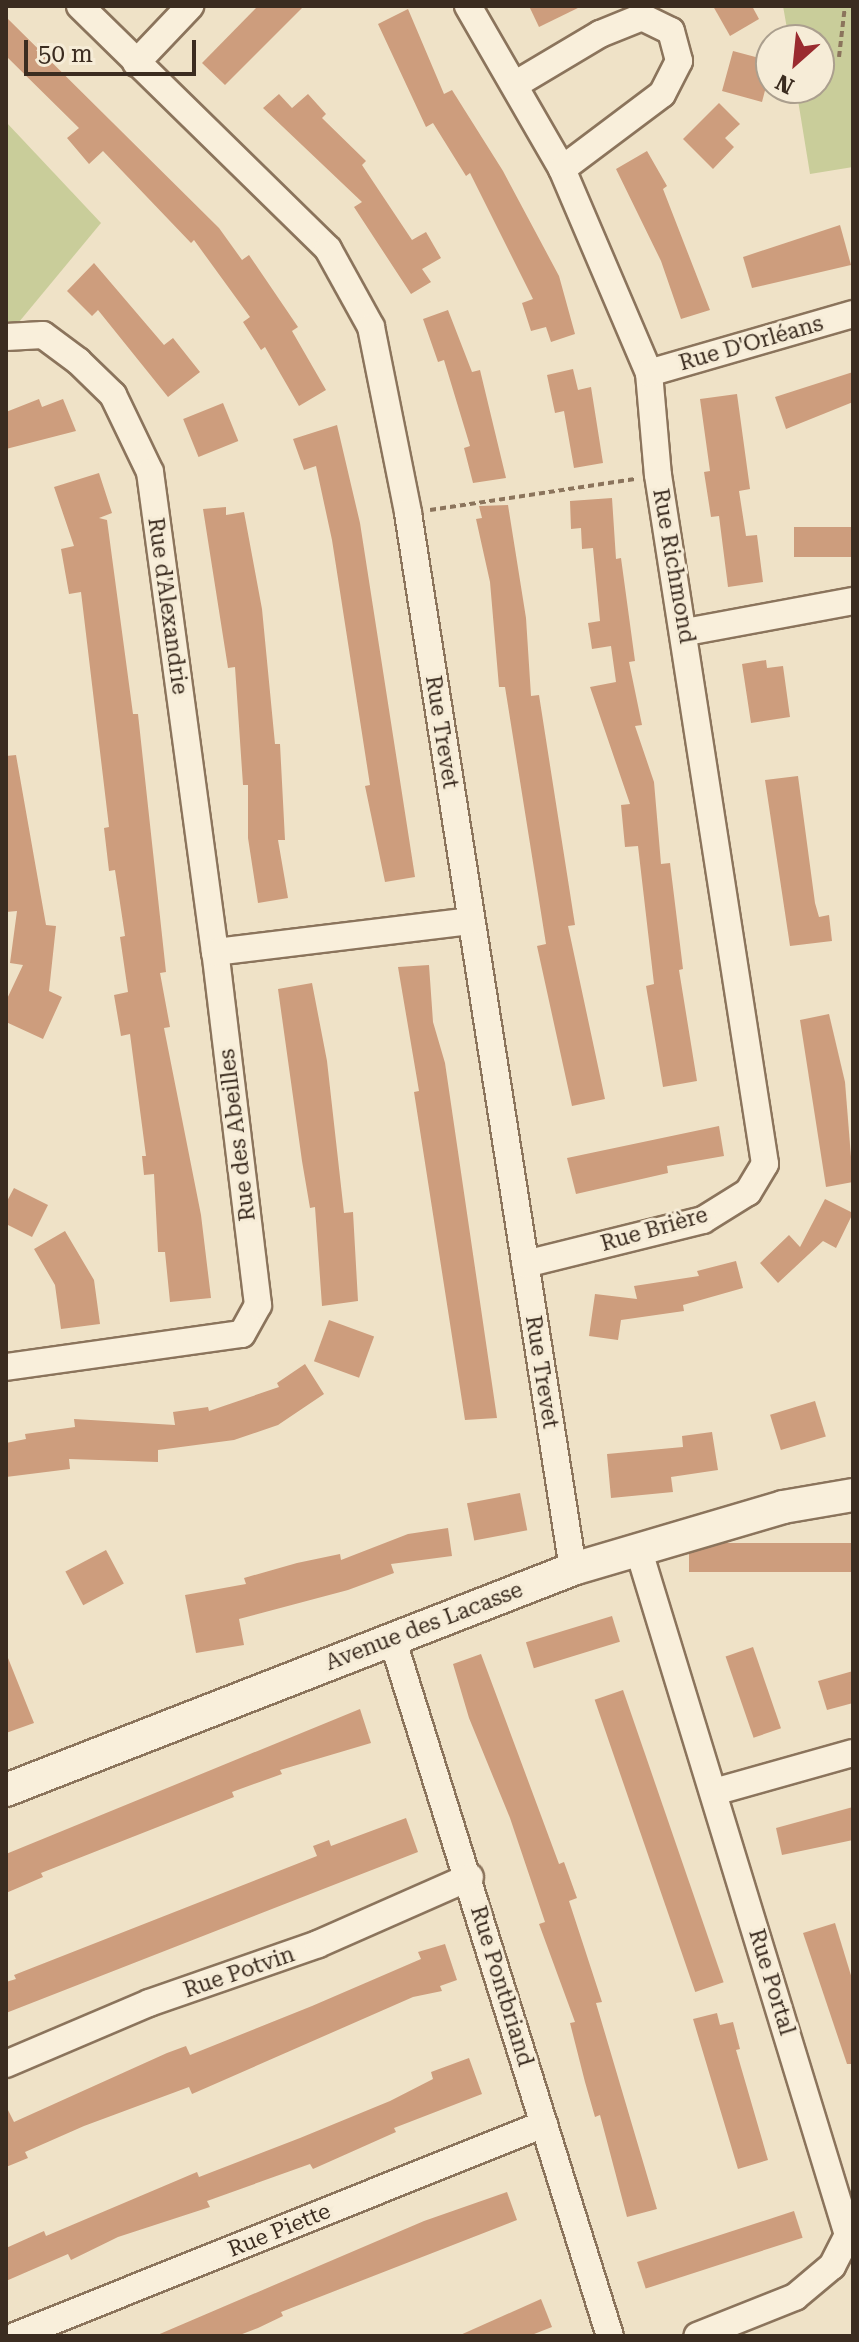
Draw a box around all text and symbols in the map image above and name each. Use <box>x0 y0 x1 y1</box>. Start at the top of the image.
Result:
scale bar <box>28 24 200 74</box>
north arrow <box>755 24 835 104</box>
text: 50 m <box>38 40 93 68</box>
text: N <box>772 69 798 99</box>
street label: Rue D'Orléans <box>676 310 826 376</box>
street label: Rue Richmond <box>647 486 701 646</box>
street label: Rue d'Alexandrie <box>143 516 193 696</box>
street label: Rue Trevet <box>420 674 464 790</box>
street label: Rue des Abeilles <box>213 1047 261 1223</box>
street label: Rue Brière <box>598 1201 710 1257</box>
street label: Rue Trevet <box>520 1314 564 1430</box>
street label: Avenue des Lacasse <box>322 1576 526 1676</box>
street label: Rue Pontbriand <box>465 1903 539 2069</box>
street label: Rue Portal <box>743 1926 801 2038</box>
street label: Rue Potvin <box>180 1941 298 2003</box>
street label: Rue Piette <box>224 2198 334 2262</box>

